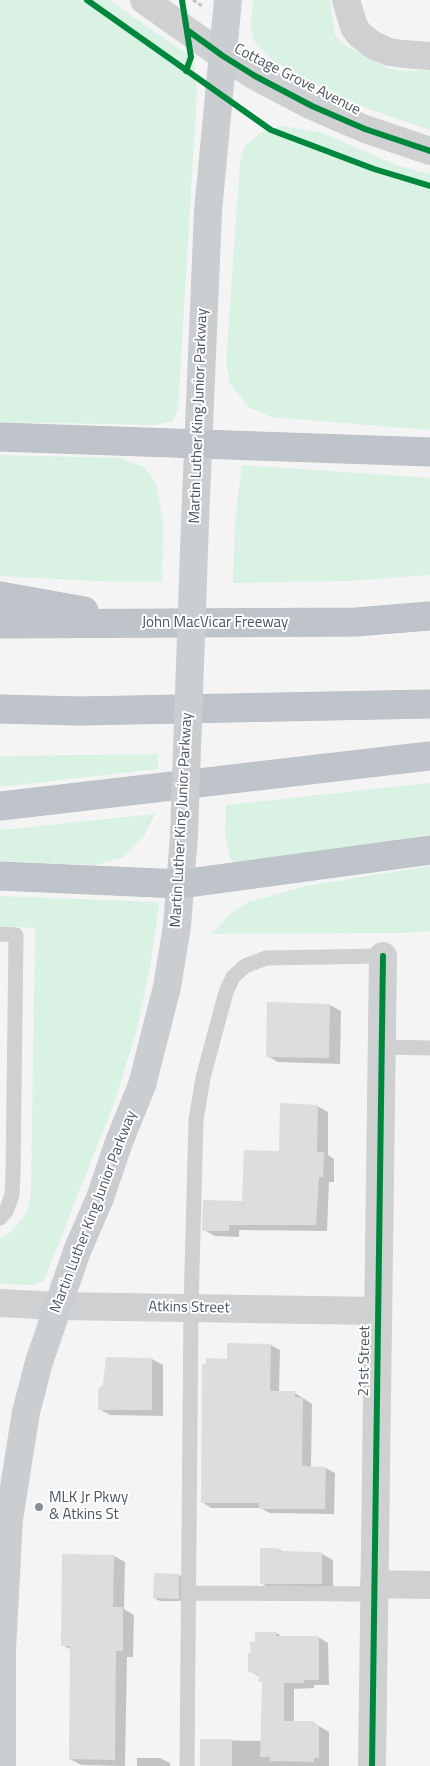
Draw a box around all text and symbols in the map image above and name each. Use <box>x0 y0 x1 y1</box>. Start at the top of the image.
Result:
street label: Cottage Grove Avenue <box>231 40 363 120</box>
street label: Martin Luther King Junior Parkway <box>186 308 212 524</box>
street label: John MacVicar Freeway <box>142 614 288 632</box>
street label: Martin Luther King Junior Parkway <box>167 712 197 928</box>
street label: Martin Luther King Junior Parkway <box>47 1108 141 1316</box>
street label: Atkins Street <box>148 1298 230 1318</box>
street label: 21st Street <box>355 1325 375 1397</box>
place label: MLK Jr Pkwy & Atkins St <box>49 1489 128 1524</box>
marker: MLK Jr Pkwy & Atkins St <box>33 1501 45 1513</box>

